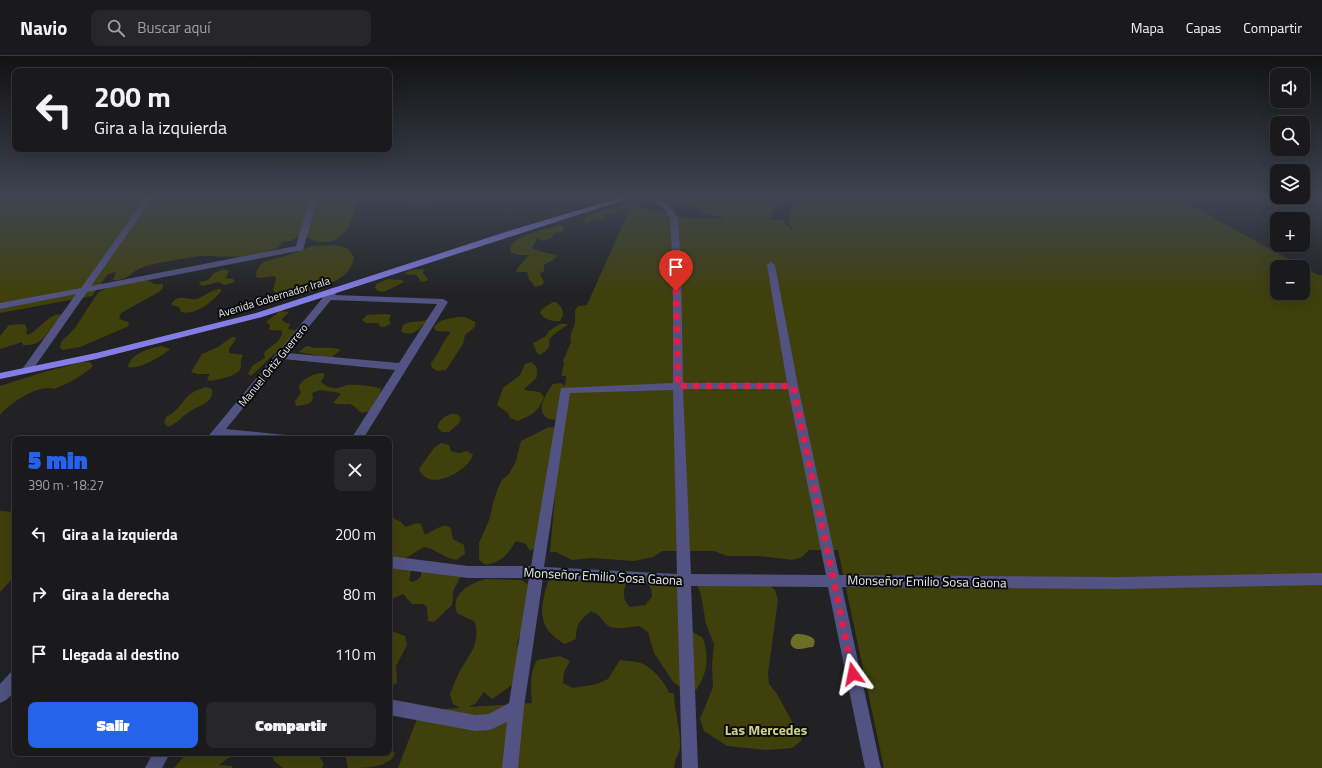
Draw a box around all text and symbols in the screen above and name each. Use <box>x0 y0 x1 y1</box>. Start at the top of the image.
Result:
search box <box>91 10 371 46</box>
text: Navio <box>20 13 67 42</box>
text: Buscar aquí <box>137 16 211 39</box>
icon: search <box>105 17 127 39</box>
text: Mapa <box>1131 17 1164 38</box>
text: Capas <box>1186 17 1221 38</box>
text: Compartir <box>1243 17 1302 38</box>
map controls <box>1270 68 1310 300</box>
button: sound <box>1270 68 1310 108</box>
text: 200 m <box>94 75 171 118</box>
icon: left <box>28 84 80 136</box>
text: Gira a la izquierda <box>94 114 227 141</box>
button: search <box>1270 116 1310 156</box>
button: layers <box>1270 164 1310 204</box>
button: + <box>1270 212 1310 252</box>
pin <box>659 250 693 291</box>
icon: arrive <box>665 256 687 278</box>
button: − <box>1270 260 1310 300</box>
street label: Avenida Gobernador Irala <box>216 272 332 322</box>
street label: Manuel Ortiz Guerrero <box>235 320 312 410</box>
text: 5 min <box>28 442 88 478</box>
button: close <box>334 449 376 491</box>
text: 390 m · 18:27 <box>28 475 104 495</box>
icon: left <box>28 523 50 545</box>
text: Gira a la izquierda <box>62 523 178 546</box>
text: 200 m <box>335 523 376 546</box>
street label: Monseñor Emilio Sosa Gaona <box>523 562 683 590</box>
street label: Monseñor Emilio Sosa Gaona <box>847 570 1007 592</box>
icon: right <box>28 583 50 605</box>
text: Gira a la derecha <box>62 583 169 606</box>
text: 80 m <box>343 583 376 606</box>
icon: arrive <box>28 643 50 665</box>
text: Llegada al destino <box>62 643 179 666</box>
text: 110 m <box>335 643 376 666</box>
position arrow <box>832 653 874 695</box>
button: Salir <box>28 702 198 748</box>
button: Compartir <box>206 702 376 748</box>
district label: Las Mercedes <box>725 719 808 740</box>

